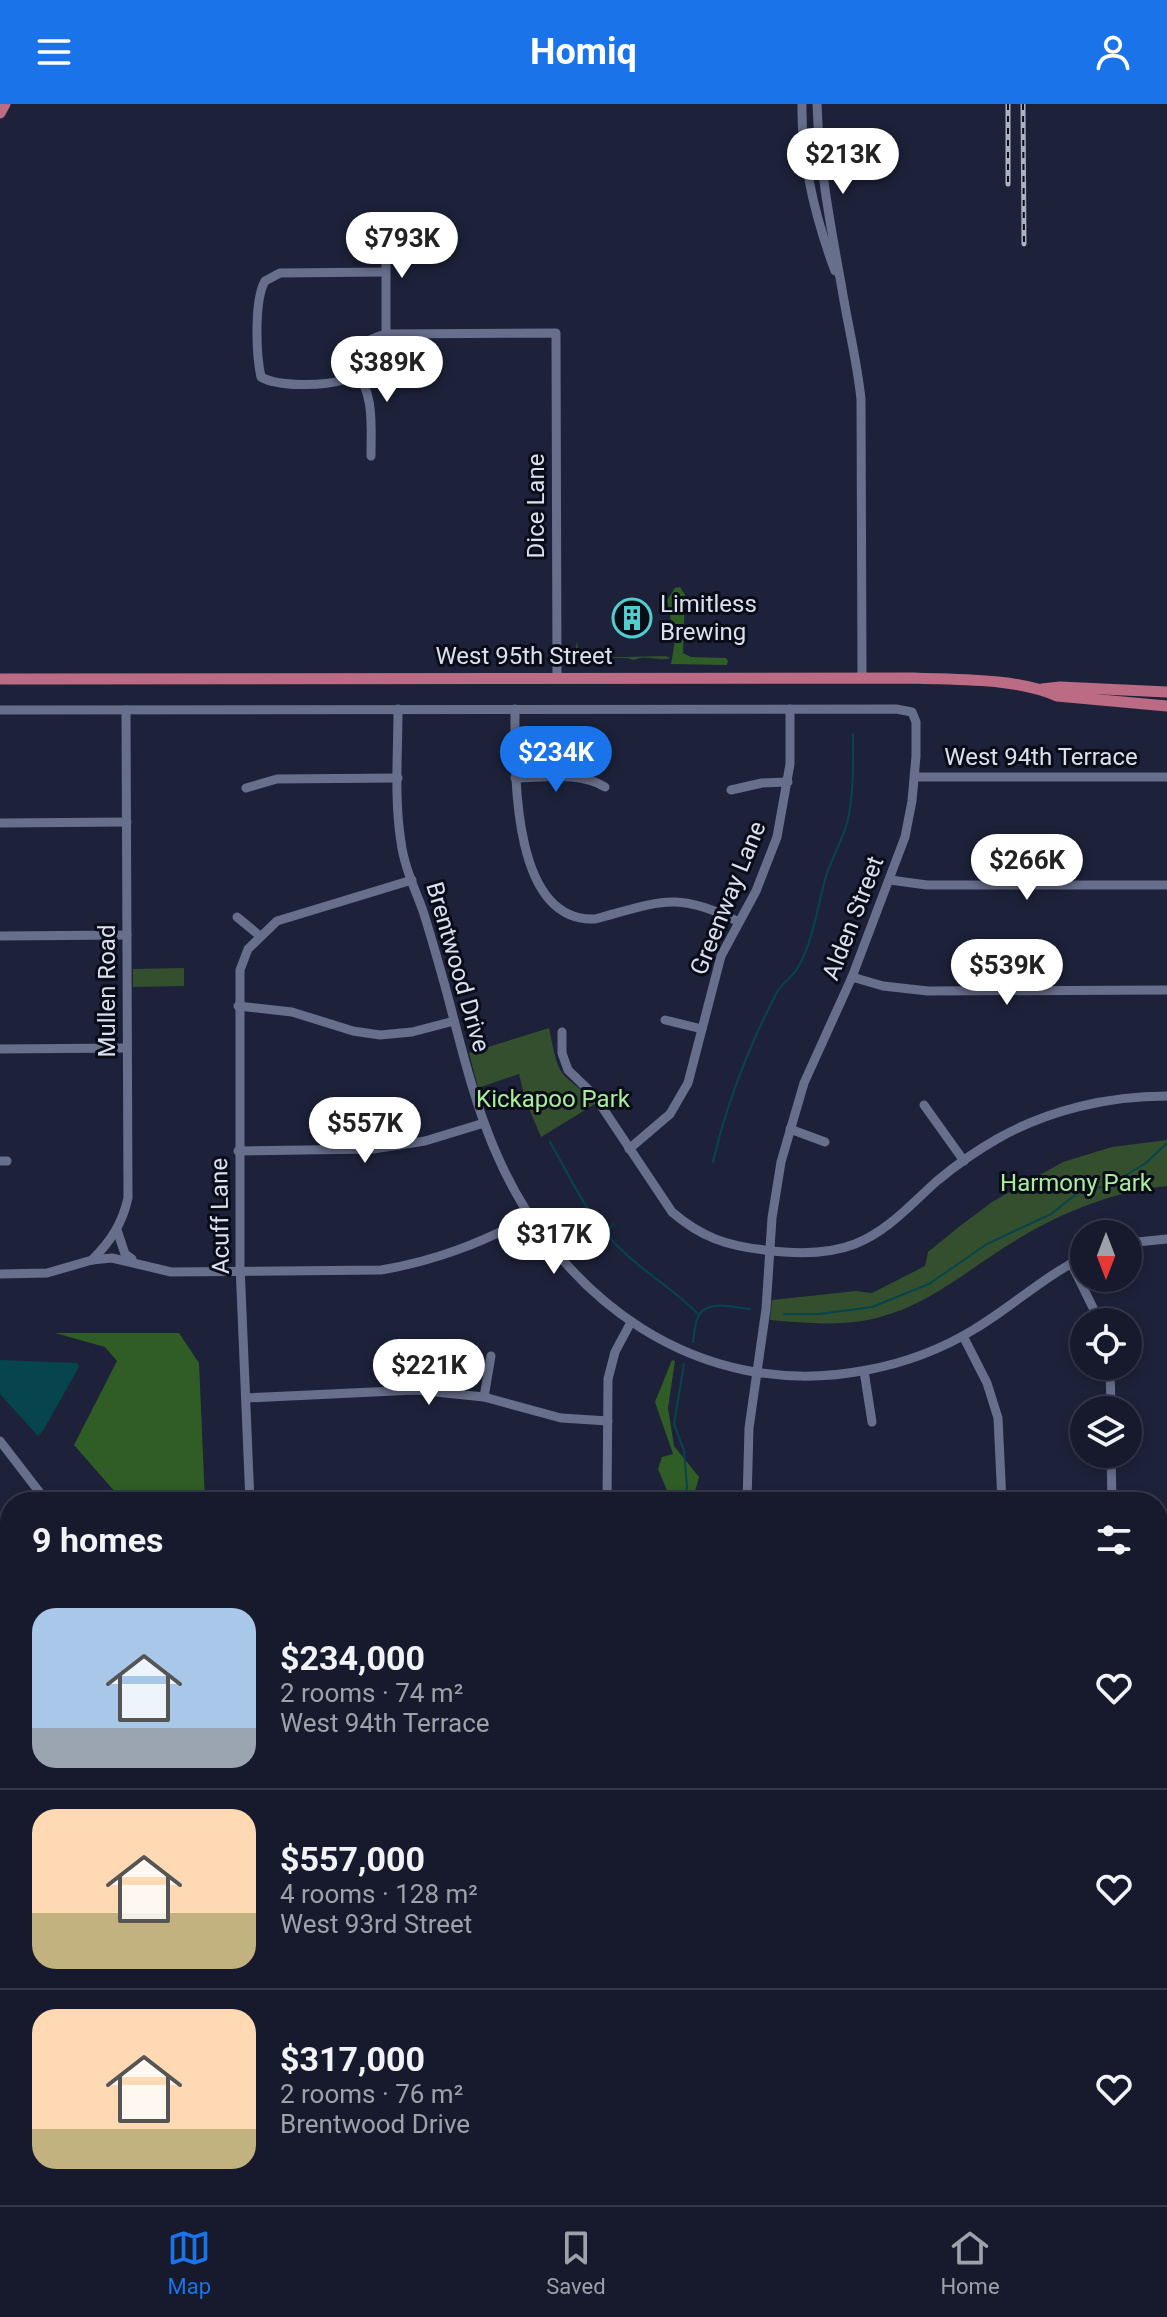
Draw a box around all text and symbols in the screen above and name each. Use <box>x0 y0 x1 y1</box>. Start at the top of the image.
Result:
icon: menu <box>32 30 76 74</box>
icon: person <box>1091 30 1135 74</box>
text: Homiq <box>530 31 637 73</box>
pin: $213K <box>787 128 899 196</box>
text: $213K <box>805 139 881 169</box>
pin: $793K <box>346 212 458 280</box>
text: $793K <box>364 223 440 253</box>
pin: $389K <box>331 336 443 404</box>
text: $389K <box>349 347 425 377</box>
street label: Dice Lane <box>522 454 550 558</box>
place label: Limitless Brewing <box>660 590 757 646</box>
building icon: Limitless Brewing <box>611 597 653 639</box>
street label: West 95th Street <box>435 642 613 670</box>
pin: $234K <box>500 726 612 794</box>
text: $234K <box>518 737 594 767</box>
street label: West 94th Terrace <box>944 743 1138 771</box>
street label: Greenway Lane <box>684 817 772 979</box>
pin: $266K <box>971 834 1083 902</box>
text: $266K <box>989 845 1065 875</box>
street label: Alden Street <box>817 852 889 984</box>
street label: Brentwood Drive <box>420 879 496 1055</box>
street label: Mullen Road <box>93 925 121 1057</box>
pin: $539K <box>951 939 1063 1007</box>
text: $539K <box>969 950 1045 980</box>
park label: Kickapoo Park <box>476 1085 631 1113</box>
pin: $557K <box>309 1097 421 1165</box>
text: $557K <box>327 1108 403 1138</box>
street label: Acuff Lane <box>205 1158 235 1274</box>
park label: Harmony Park <box>1000 1169 1153 1197</box>
pin: $317K <box>498 1208 610 1276</box>
text: $317K <box>516 1219 592 1249</box>
north arrow <box>1070 1220 1142 1292</box>
map controls <box>1070 1220 1142 1468</box>
button: locate <box>1070 1308 1142 1380</box>
pin: $221K <box>373 1339 485 1407</box>
text: $221K <box>391 1350 467 1380</box>
button: layers <box>1070 1396 1142 1468</box>
icon: filters <box>1092 1518 1136 1562</box>
text: 9 homes <box>32 1520 163 1560</box>
text: $234,000 <box>280 1638 425 1678</box>
icon: home <box>96 1640 192 1736</box>
icon: heart <box>1092 1666 1136 1710</box>
text: 2 rooms · 74 m² <box>280 1678 463 1708</box>
text: West 94th Terrace <box>280 1708 490 1738</box>
text: $557,000 <box>280 1839 425 1879</box>
icon: home <box>96 1841 192 1937</box>
icon: heart <box>1092 1867 1136 1911</box>
text: 4 rooms · 128 m² <box>280 1879 478 1909</box>
text: West 93rd Street <box>280 1909 472 1939</box>
text: $317,000 <box>280 2039 425 2079</box>
icon: home <box>96 2041 192 2137</box>
icon: heart <box>1092 2067 1136 2111</box>
text: 2 rooms · 76 m² <box>280 2079 463 2109</box>
text: Brentwood Drive <box>280 2109 470 2139</box>
tab: Map <box>167 2226 211 2299</box>
tab: Saved <box>546 2226 606 2299</box>
tab: Home <box>940 2226 1000 2299</box>

